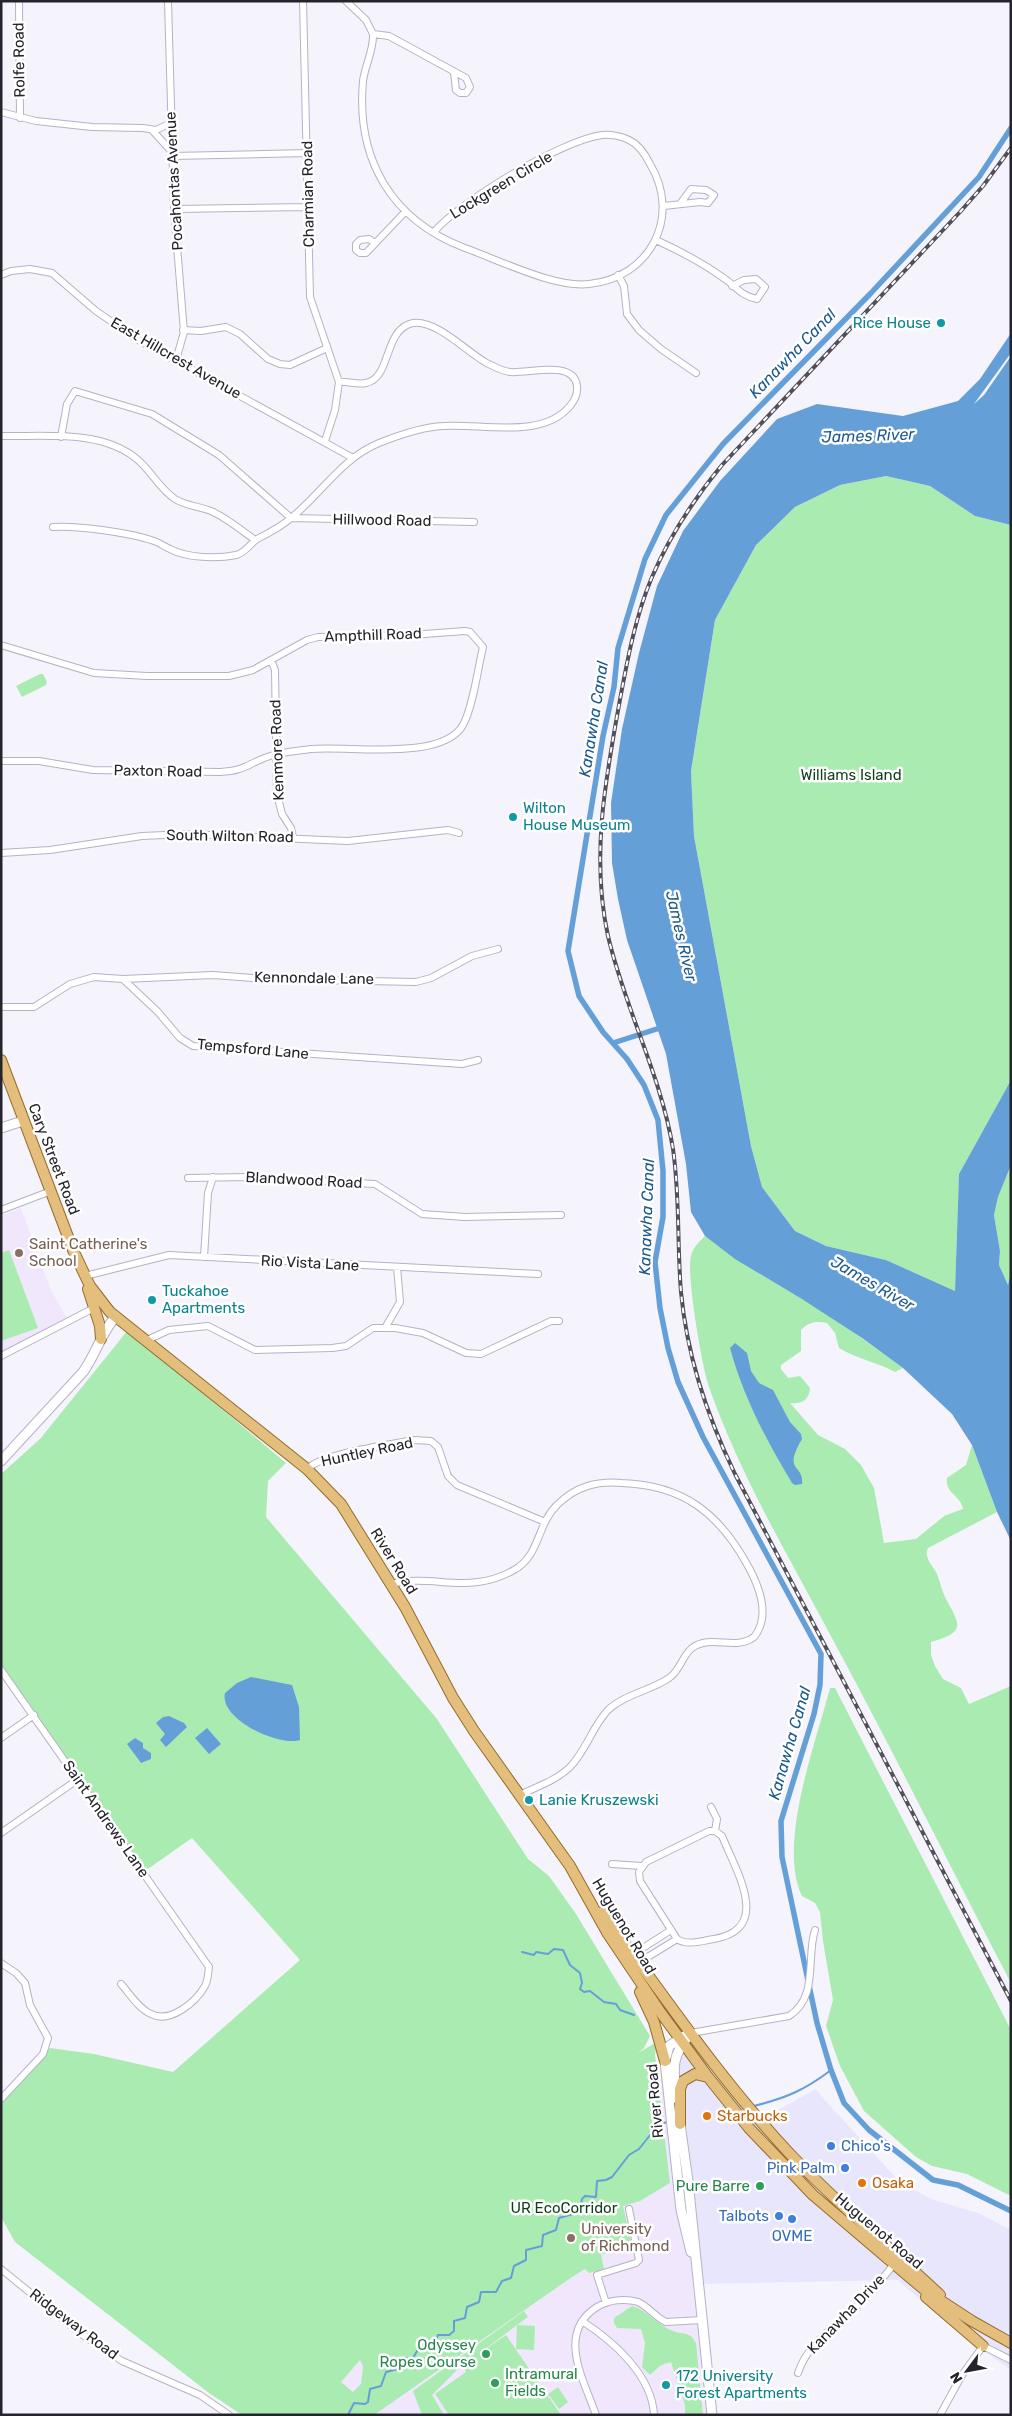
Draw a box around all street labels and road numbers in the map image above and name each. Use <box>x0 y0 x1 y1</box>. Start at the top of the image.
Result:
street label: Rolfe Road <box>9 22 29 98</box>
street label: Pocahontas Avenue <box>161 111 187 251</box>
street label: Charmian Road <box>298 141 318 247</box>
street label: Lockgreen Circle <box>447 147 555 223</box>
street label: East Hillcrest Avenue <box>108 313 244 403</box>
street label: Hillwood Road <box>332 510 432 530</box>
street label: Ampthill Road <box>324 624 422 646</box>
street label: Kenmore Road <box>266 699 288 801</box>
street label: Paxton Road <box>114 761 202 781</box>
street label: South Wilton Road <box>166 826 294 846</box>
street label: Kennondale Lane <box>254 968 374 988</box>
street label: Tempsford Lane <box>196 1035 310 1063</box>
street label: Cary Street Road <box>24 1101 84 1217</box>
street label: Blandwood Road <box>245 1168 363 1192</box>
street label: Rio Vista Lane <box>260 1251 360 1275</box>
street label: Huntley Road <box>319 1433 415 1471</box>
street label: River Road <box>367 1525 421 1597</box>
street label: Saint Andrews Lane <box>59 1757 153 1881</box>
street label: Huguenot Road <box>588 1875 660 1977</box>
street label: River Road <box>643 2063 667 2139</box>
street label: Huguenot Road <box>832 2189 926 2273</box>
street label: Kanawha Drive <box>803 2270 889 2358</box>
street label: Ridgeway Road <box>26 2285 122 2363</box>

